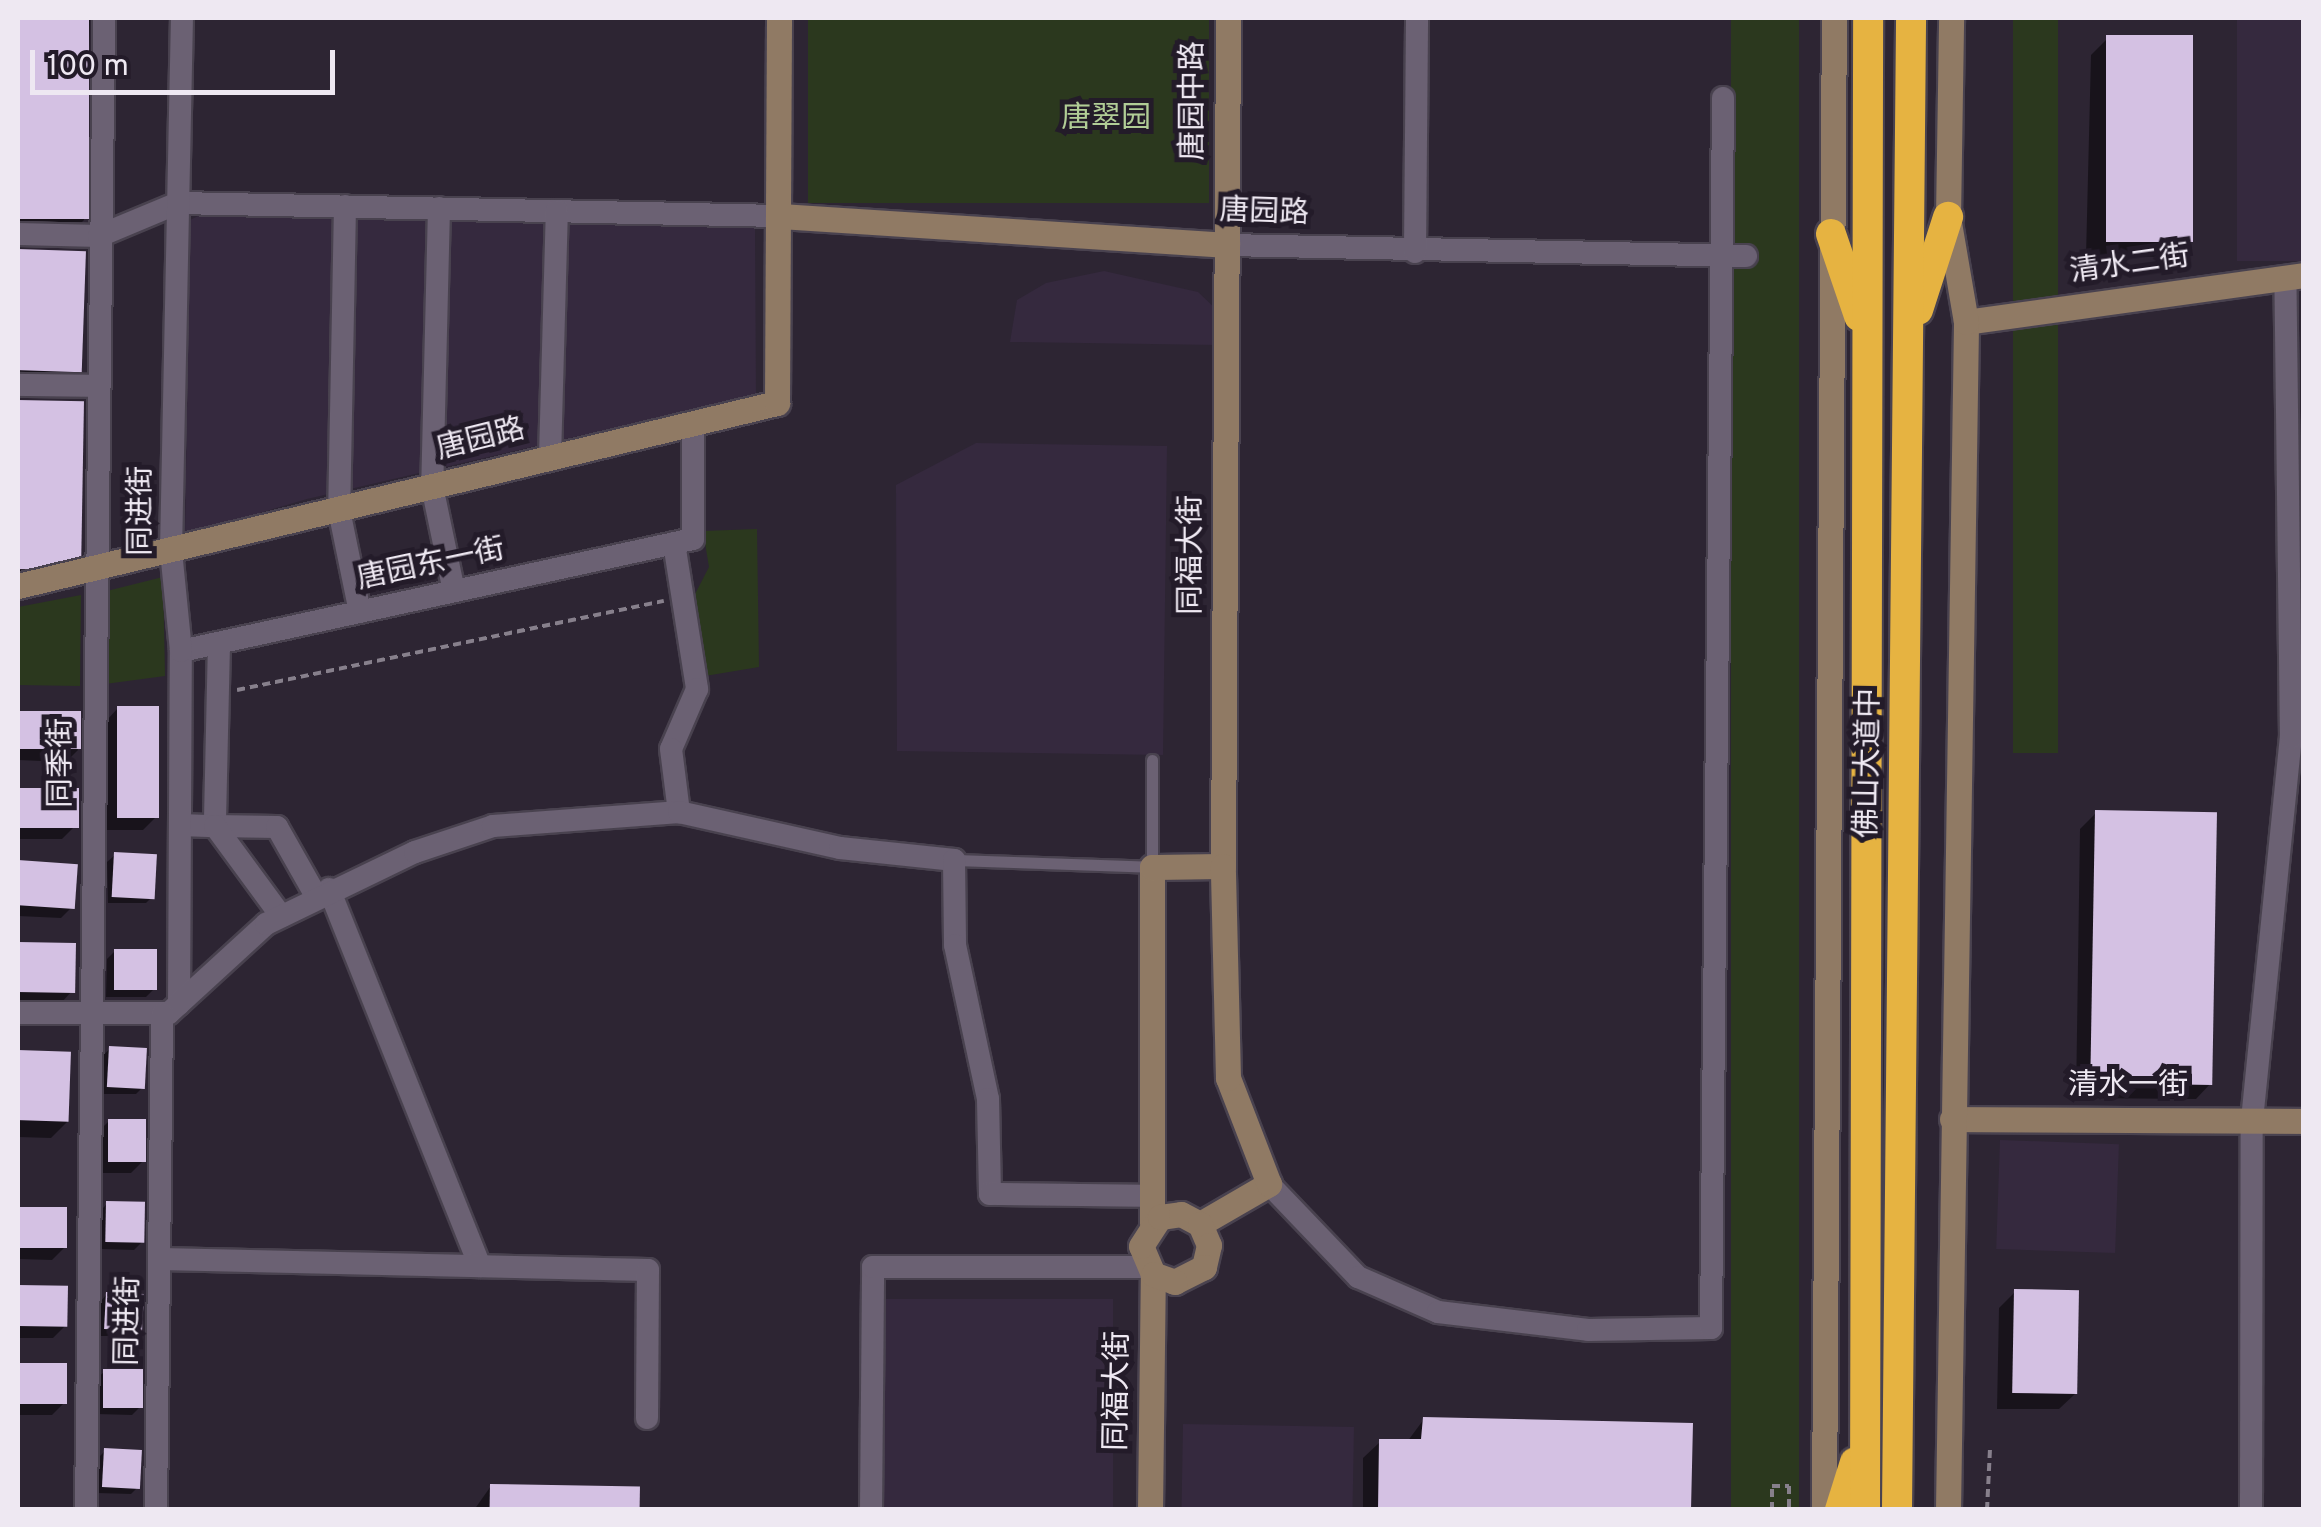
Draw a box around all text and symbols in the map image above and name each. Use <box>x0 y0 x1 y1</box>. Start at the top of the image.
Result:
scale bar <box>35 30 340 92</box>
street label: 唐园中路 <box>1177 41 1213 161</box>
text: 100 m <box>47 49 129 86</box>
park label: 唐翠园 <box>1061 102 1151 138</box>
street label: 唐园路 <box>1218 194 1310 234</box>
street label: 清水二街 <box>2068 240 2192 292</box>
street label: 唐园路 <box>433 413 529 469</box>
street label: 同进街 <box>125 466 161 556</box>
street label: 同福大街 <box>1175 495 1211 615</box>
street label: 唐园东一街 <box>354 533 508 599</box>
street label: 佛山大道中 <box>1851 688 1889 838</box>
street label: 同季街 <box>45 718 81 808</box>
street label: 清水一街 <box>2068 1069 2188 1105</box>
street label: 同进街 <box>111 1276 149 1366</box>
street label: 同福大街 <box>1100 1331 1138 1451</box>

